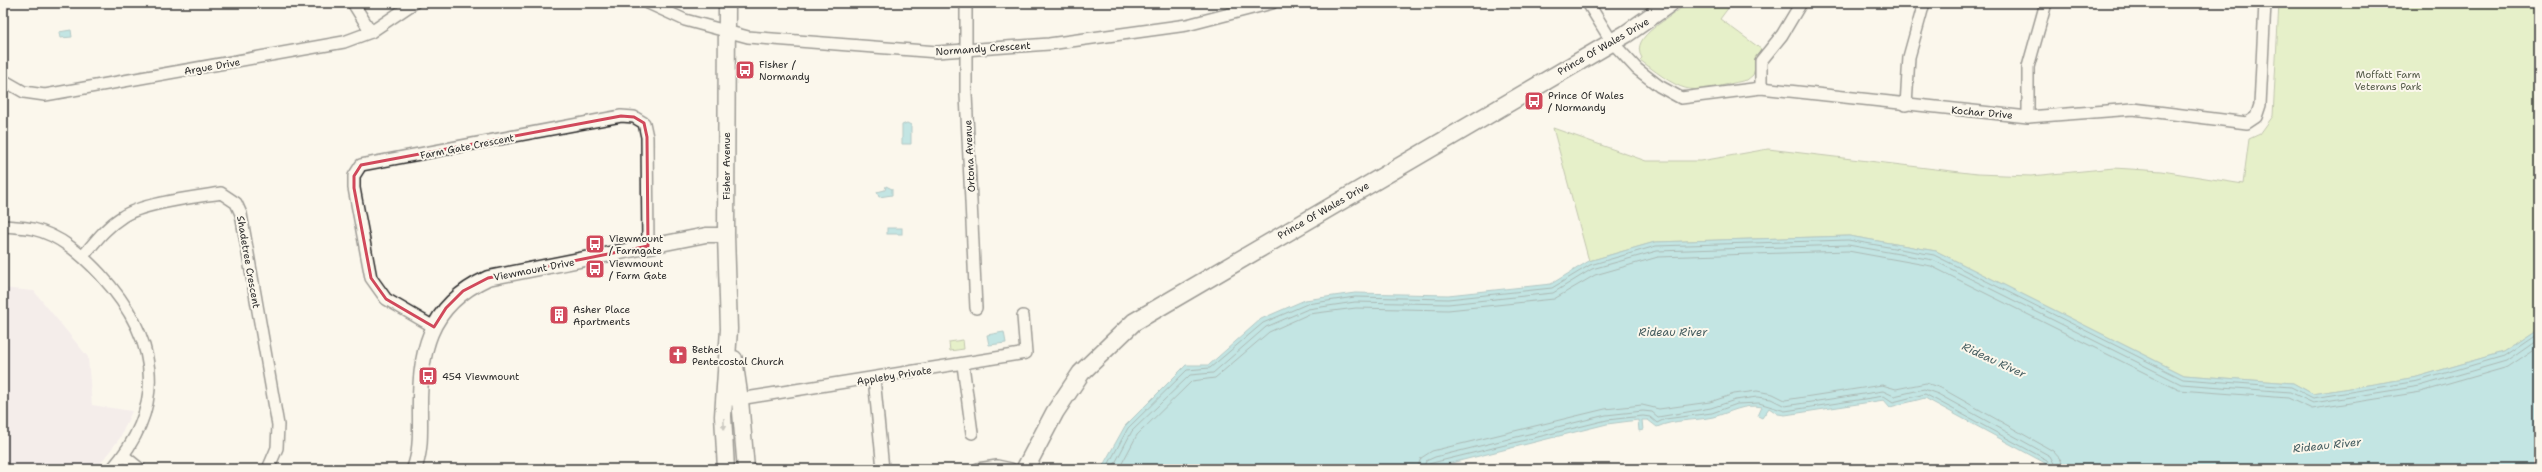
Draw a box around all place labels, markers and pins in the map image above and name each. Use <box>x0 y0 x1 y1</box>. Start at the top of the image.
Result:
place label: Fisher / Normandy <box>759 58 810 83</box>
bus stop icon: Fisher / Normandy <box>734 59 756 81</box>
place label: Prince Of Wales / Normandy <box>1548 89 1624 114</box>
bus stop icon: Prince Of Wales / Normandy <box>1523 90 1545 112</box>
place label: Viewmount / Farmgate <box>609 232 663 257</box>
bus stop icon: Viewmount / Farmgate <box>584 233 606 255</box>
place label: Viewmount / Farm Gate <box>609 257 667 282</box>
bus stop icon: Viewmount / Farm Gate <box>584 258 606 280</box>
place label: Asher Place Apartments <box>573 303 631 328</box>
building icon: Asher Place Apartments <box>548 304 570 326</box>
place label: Bethel Pentecostal Church <box>692 343 784 368</box>
church icon: Bethel Pentecostal Church <box>667 344 689 366</box>
bus stop icon: 454 Viewmount <box>417 365 439 387</box>
place label: 454 Viewmount <box>442 370 519 383</box>

